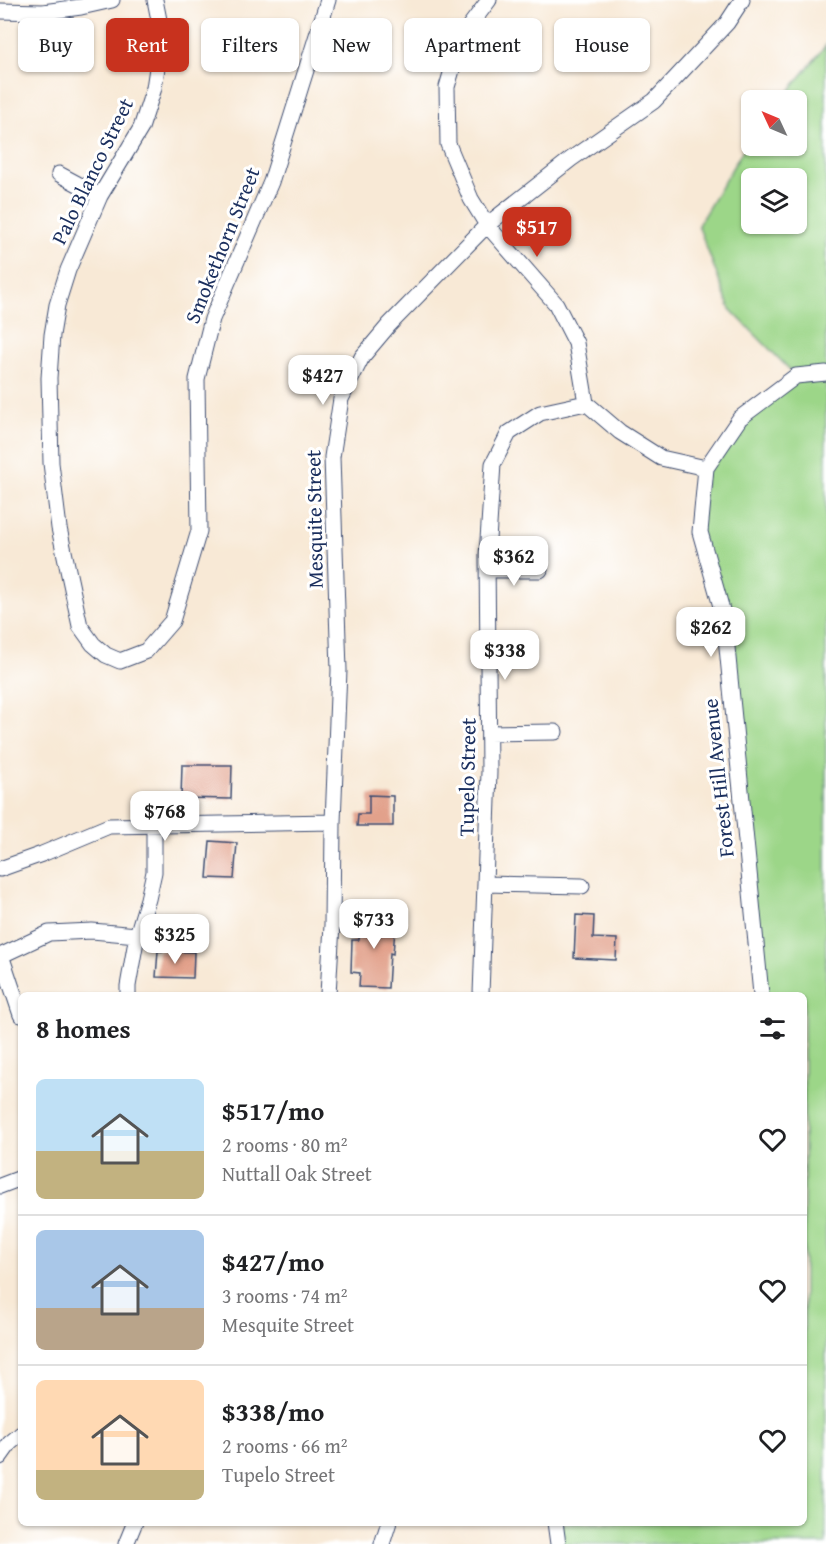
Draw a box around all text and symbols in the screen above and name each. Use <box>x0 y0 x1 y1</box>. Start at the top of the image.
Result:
chip: Buy <box>18 18 94 72</box>
chip: Rent <box>106 18 189 72</box>
chip: Filters <box>201 18 299 72</box>
chip: New <box>311 18 392 72</box>
chip: Apartment <box>404 18 542 72</box>
chip: House <box>554 18 650 72</box>
north arrow <box>741 90 807 156</box>
map controls <box>741 90 807 234</box>
street label: Palo Blanco Street <box>43 92 141 250</box>
street label: Smokethorn Street <box>176 162 268 328</box>
button: layers <box>741 168 807 234</box>
pin: $517 <box>501 207 573 258</box>
text: $517 <box>516 212 558 241</box>
pin: $427 <box>287 355 359 406</box>
text: $427 <box>302 360 344 389</box>
street label: Mesquite Street <box>297 449 331 589</box>
pin: $362 <box>478 536 550 587</box>
text: $362 <box>493 541 535 570</box>
pin: $262 <box>675 607 747 658</box>
text: $262 <box>690 612 732 641</box>
pin: $338 <box>469 630 541 681</box>
text: $338 <box>484 635 526 664</box>
street label: Forest Hill Avenue <box>694 697 742 859</box>
street label: Tupelo Street <box>450 717 484 837</box>
pin: $768 <box>129 791 201 842</box>
text: $768 <box>144 796 186 825</box>
pin: $733 <box>338 899 410 950</box>
text: $733 <box>353 904 395 933</box>
pin: $325 <box>139 914 211 965</box>
text: $325 <box>154 919 196 948</box>
text: 8 homes <box>36 1009 131 1048</box>
icon: filters <box>756 1012 789 1045</box>
text: $517/mo <box>222 1091 324 1130</box>
icon: home <box>84 1103 156 1175</box>
icon: heart <box>756 1123 789 1156</box>
text: 2 rooms · 80 m² <box>222 1130 348 1159</box>
text: Nuttall Oak Street <box>222 1159 372 1188</box>
text: $427/mo <box>222 1242 324 1281</box>
icon: home <box>84 1254 156 1326</box>
icon: heart <box>756 1274 789 1307</box>
text: 3 rooms · 74 m² <box>222 1281 348 1310</box>
text: Mesquite Street <box>222 1310 354 1339</box>
text: $338/mo <box>222 1392 324 1431</box>
icon: home <box>84 1404 156 1476</box>
icon: heart <box>756 1424 789 1457</box>
text: 2 rooms · 66 m² <box>222 1431 348 1460</box>
text: Tupelo Street <box>222 1460 335 1489</box>

